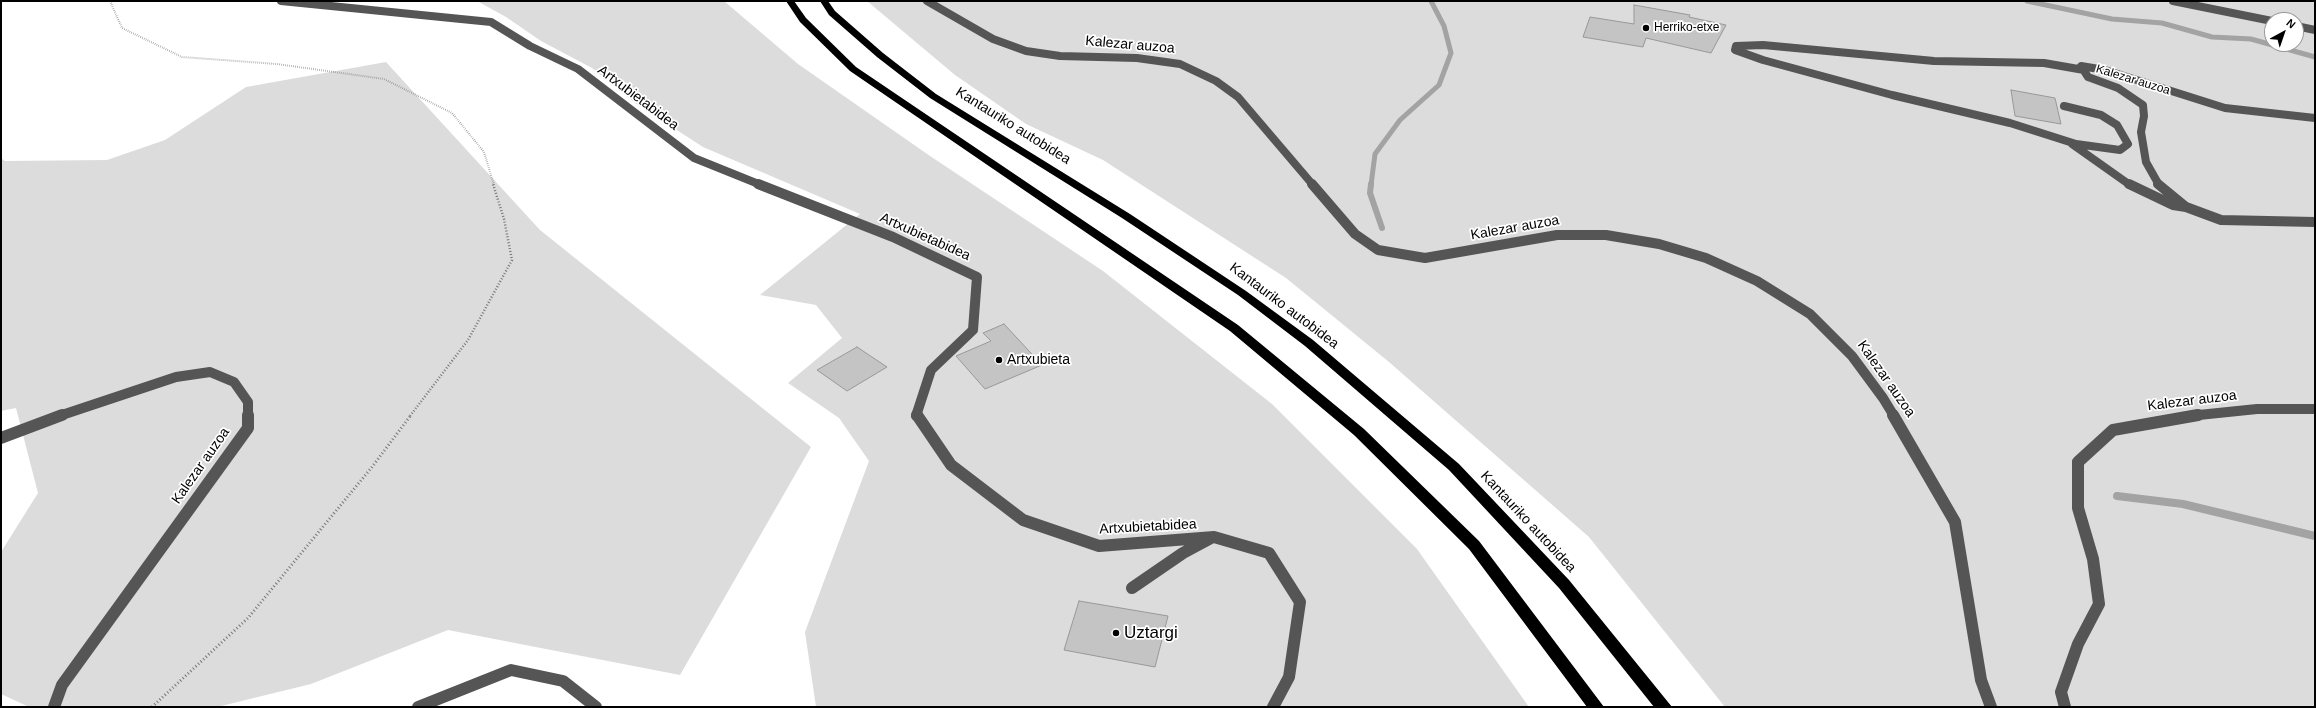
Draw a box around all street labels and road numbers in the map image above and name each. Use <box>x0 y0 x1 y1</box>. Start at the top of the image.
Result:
street label: Kalezar auzoa <box>1085 33 1175 57</box>
street label: Artxubietabidea <box>594 62 682 134</box>
street label: Kalezar auzoa <box>2094 62 2172 98</box>
street label: Kantauriko autobidea <box>952 84 1074 168</box>
street label: Artxubietabidea <box>877 210 973 264</box>
street label: Kalezar auzoa <box>1469 212 1561 244</box>
street label: Kantauriko autobidea <box>1226 259 1342 353</box>
street label: Kalezar auzoa <box>1853 338 1919 420</box>
street label: Kalezar auzoa <box>2147 387 2237 415</box>
street label: Kalezar auzoa <box>168 425 234 507</box>
street label: Kantauriko autobidea <box>1477 468 1579 576</box>
street label: Artxubietabidea <box>1099 516 1197 538</box>

